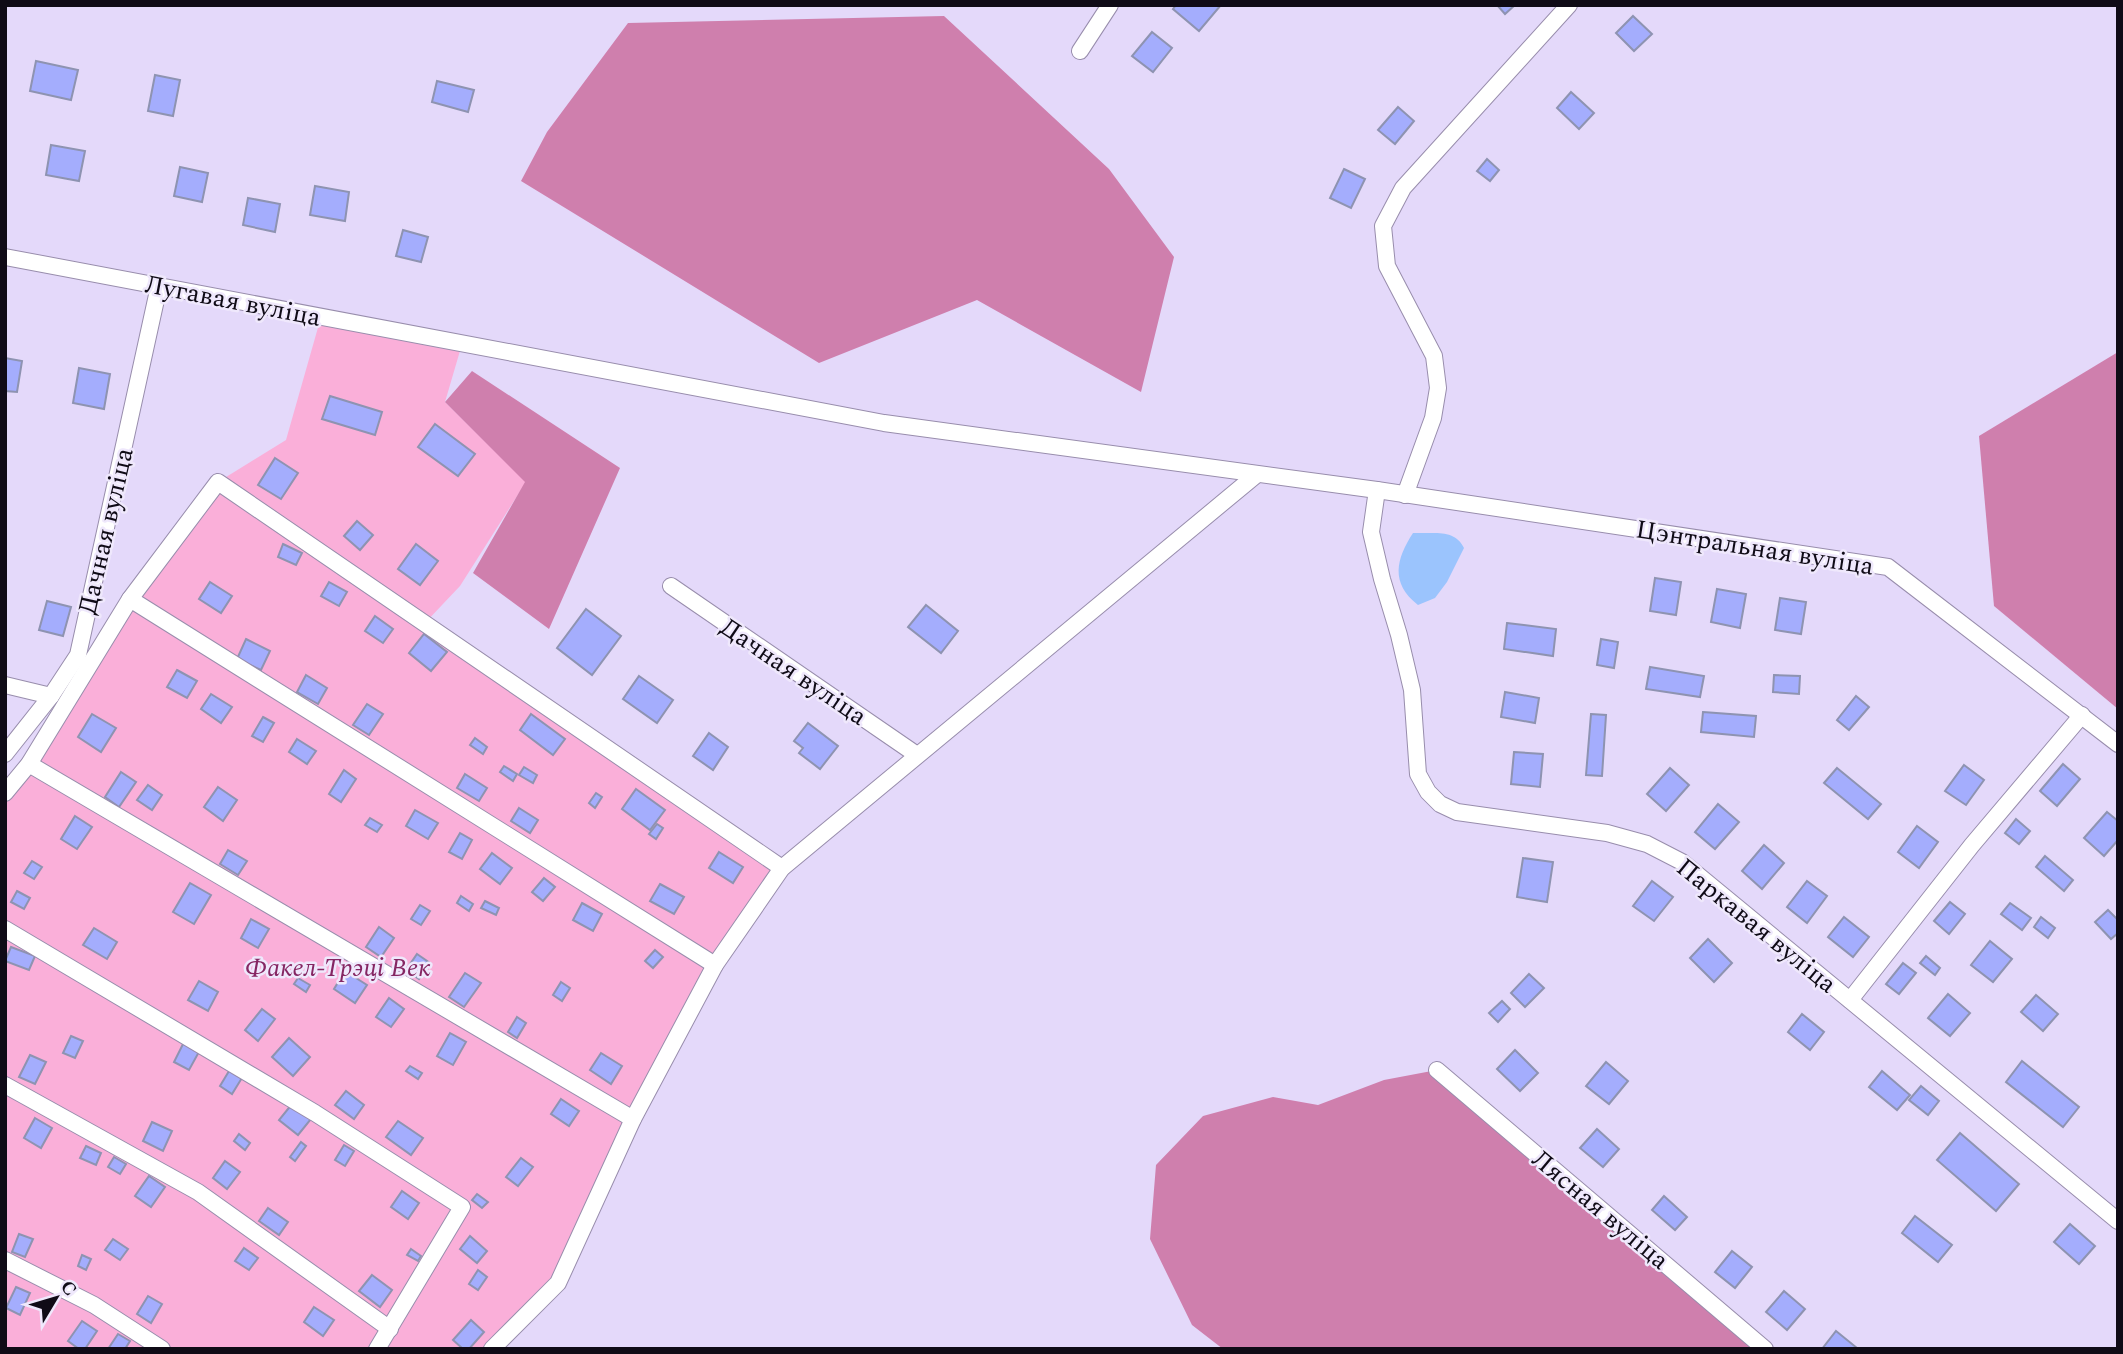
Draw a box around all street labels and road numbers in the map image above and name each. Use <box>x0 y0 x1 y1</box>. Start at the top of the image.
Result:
street label: Лугавая вуліца <box>141 264 324 338</box>
street label: Дачная вуліца <box>67 444 145 619</box>
street label: Цэнтральная вуліца <box>1633 509 1877 587</box>
street label: Дачная вуліца <box>712 608 875 736</box>
street label: Паркавая вуліца <box>1667 848 1846 1004</box>
street label: Лясная вуліца <box>1523 1140 1678 1280</box>

